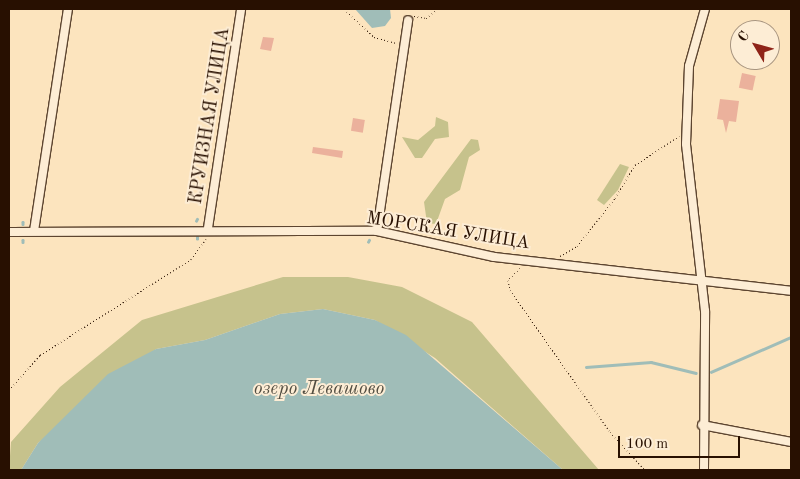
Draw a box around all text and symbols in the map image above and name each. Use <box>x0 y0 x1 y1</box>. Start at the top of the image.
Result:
north arrow <box>730 20 780 70</box>
street label: КРУИЗНАЯ УЛИЦА <box>185 26 235 206</box>
text: С <box>735 29 752 44</box>
street label: МОРСКАЯ УЛИЦА <box>365 207 531 255</box>
water label: озеро Левашово <box>254 379 384 401</box>
scale bar <box>620 426 742 458</box>
text: 100 m <box>626 437 668 452</box>

